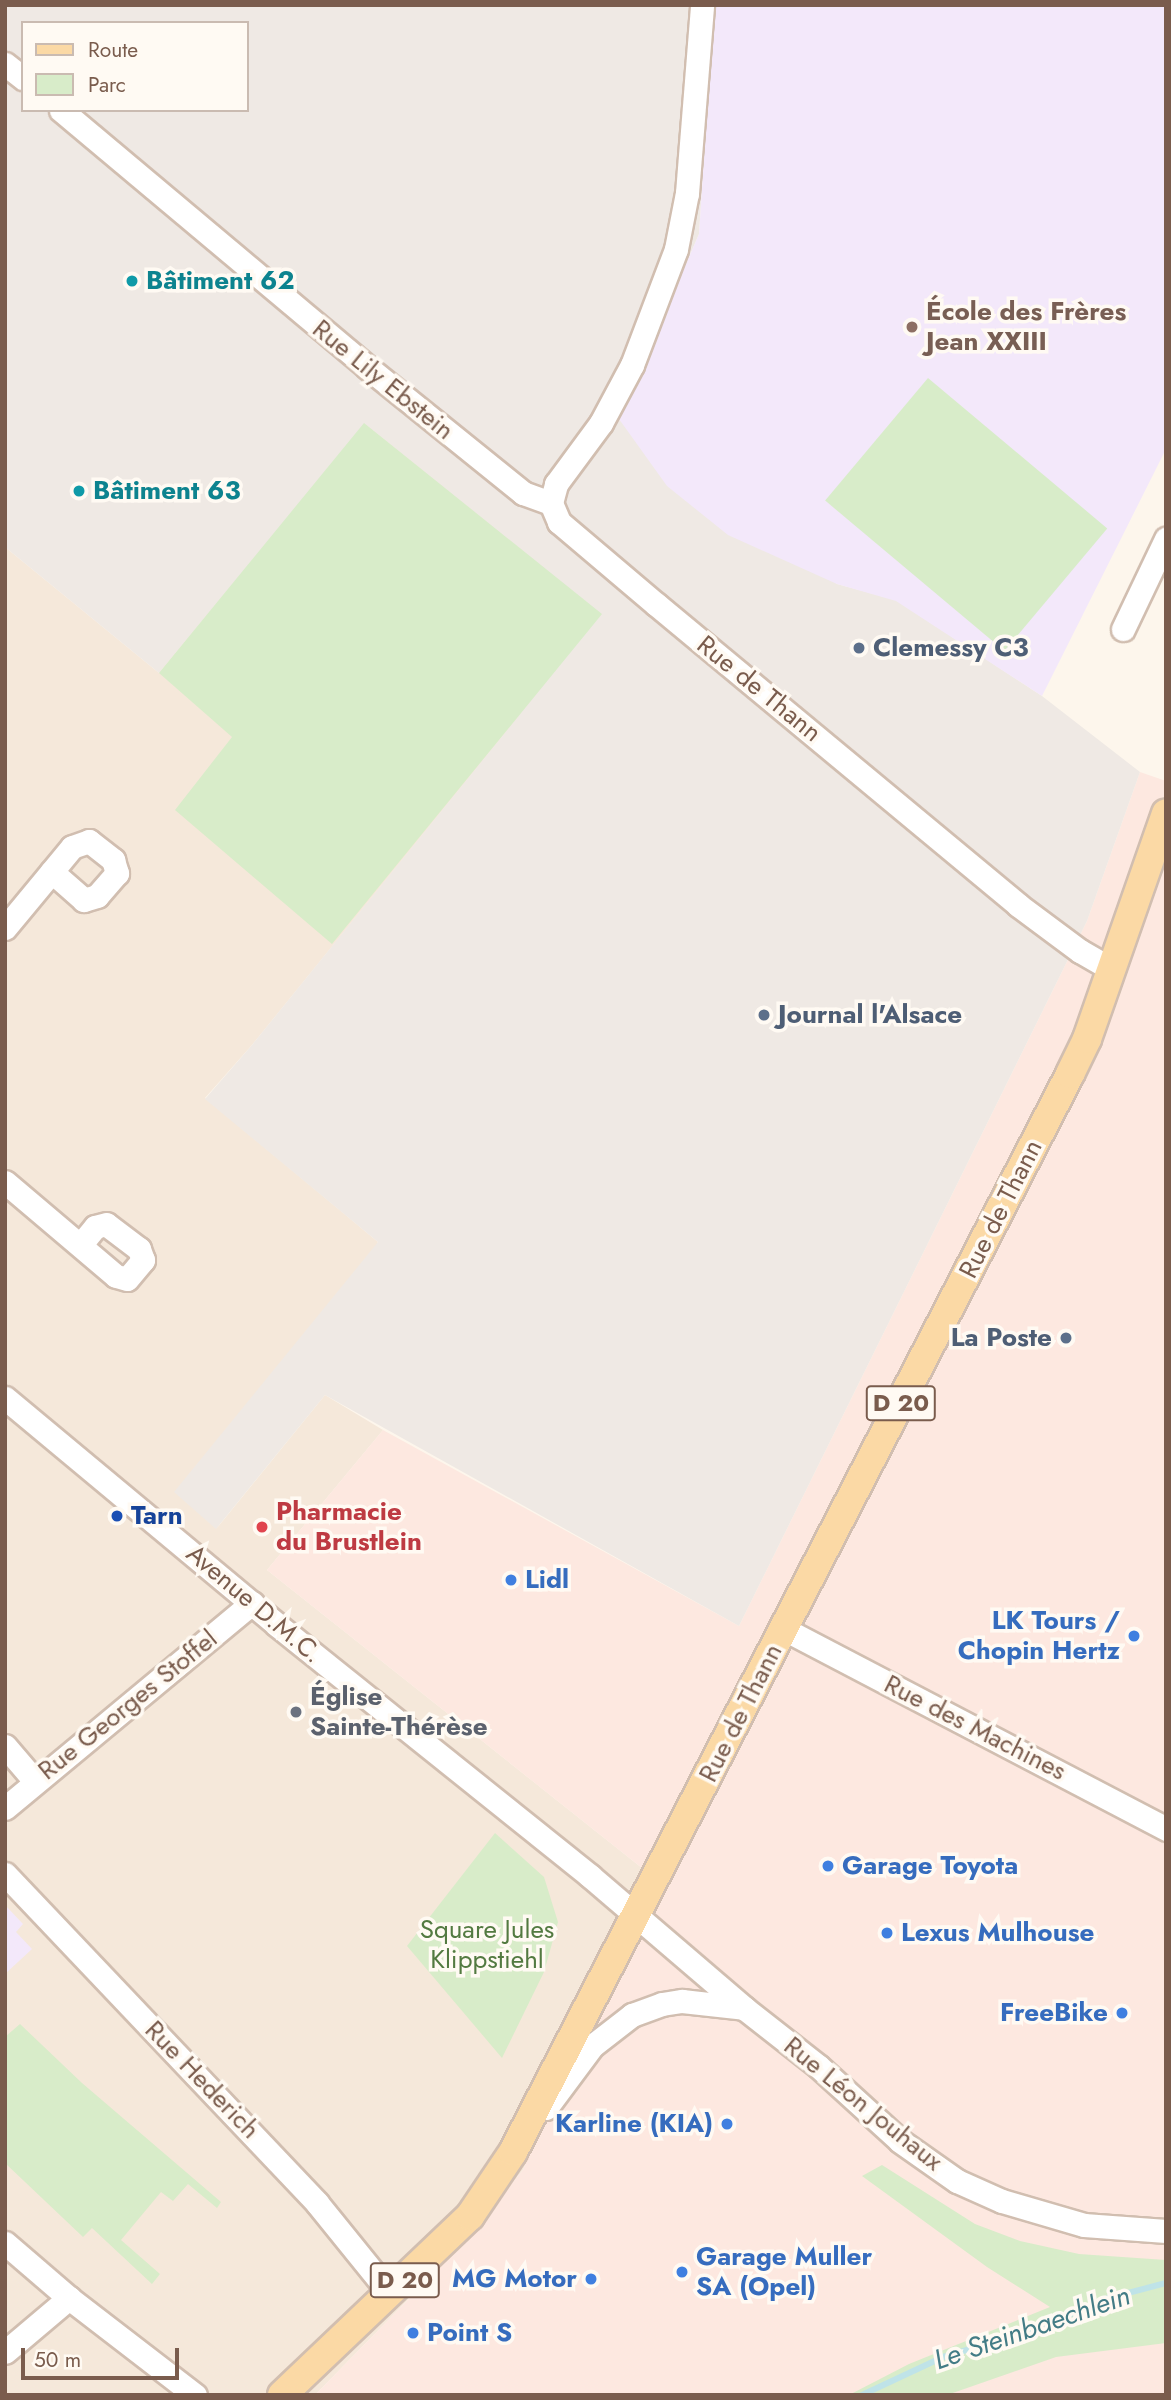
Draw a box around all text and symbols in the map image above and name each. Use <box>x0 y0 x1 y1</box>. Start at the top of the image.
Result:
legend <box>21 21 248 112</box>
text: Route <box>88 35 138 65</box>
text: Parc <box>88 70 126 100</box>
place label: Bâtiment 62 <box>146 265 295 297</box>
marker: Bâtiment 62 <box>124 273 140 289</box>
place label: École des Frères Jean XXIII <box>926 296 1126 358</box>
street label: Rue Lily Ebstein <box>306 314 460 446</box>
marker: École des Frères Jean XXIII <box>904 319 920 335</box>
place label: Bâtiment 63 <box>93 475 241 507</box>
marker: Bâtiment 63 <box>71 483 87 499</box>
street label: Rue de Thann <box>691 629 827 749</box>
place label: Clemessy C3 <box>873 632 1029 664</box>
marker: Clemessy C3 <box>851 640 867 656</box>
place label: Journal l'Alsace <box>778 999 962 1031</box>
marker: Journal l'Alsace <box>756 1007 772 1023</box>
street label: Rue de Thann <box>953 1135 1049 1283</box>
place label: La Poste <box>951 1322 1052 1354</box>
marker: La Poste <box>1058 1330 1074 1346</box>
road number: D 20 <box>864 1382 938 1423</box>
place label: Pharmacie du Brustlein <box>276 1496 422 1558</box>
place label: Tarn <box>131 1500 183 1532</box>
marker: Tarn <box>109 1508 125 1524</box>
marker: Pharmacie du Brustlein <box>254 1519 270 1535</box>
street label: Avenue D.M.C. <box>180 1538 328 1670</box>
place label: Lidl <box>525 1564 569 1596</box>
marker: Lidl <box>503 1572 519 1588</box>
place label: LK Tours / Chopin Hertz <box>958 1605 1120 1666</box>
street label: Rue Georges Stoffel <box>32 1623 224 1787</box>
marker: LK Tours / Chopin Hertz <box>1126 1628 1142 1644</box>
street label: Rue de Thann <box>693 1639 789 1787</box>
street label: Rue des Machines <box>879 1669 1071 1787</box>
place label: Église Sainte-Thérèse <box>310 1681 488 1742</box>
marker: Église Sainte-Thérèse <box>288 1704 304 1720</box>
place label: Garage Toyota <box>842 1850 1018 1882</box>
marker: Garage Toyota <box>820 1858 836 1874</box>
park label: Square Jules Klippstiehl <box>420 1914 554 1976</box>
place label: Lexus Mulhouse <box>901 1917 1094 1949</box>
marker: Lexus Mulhouse <box>879 1925 895 1941</box>
place label: FreeBike <box>1000 1997 1108 2029</box>
marker: FreeBike <box>1114 2005 1130 2021</box>
street label: Rue Hederich <box>138 2015 266 2145</box>
street label: Rue Léon Jouhaux <box>777 2031 949 2177</box>
place label: Karline (KIA) <box>555 2108 713 2140</box>
marker: Karline (KIA) <box>719 2116 735 2132</box>
place label: Garage Muller SA (Opel) <box>696 2241 872 2302</box>
road number: D 20 <box>368 2260 442 2300</box>
place label: MG Motor <box>452 2263 577 2295</box>
marker: Garage Muller SA (Opel) <box>674 2264 690 2280</box>
marker: MG Motor <box>583 2271 599 2287</box>
water label: Le Steinbaechlein <box>930 2279 1134 2377</box>
place label: Point S <box>427 2317 512 2349</box>
marker: Point S <box>405 2325 421 2341</box>
scale bar <box>24 2334 182 2378</box>
text: 50 m <box>34 2345 81 2375</box>

